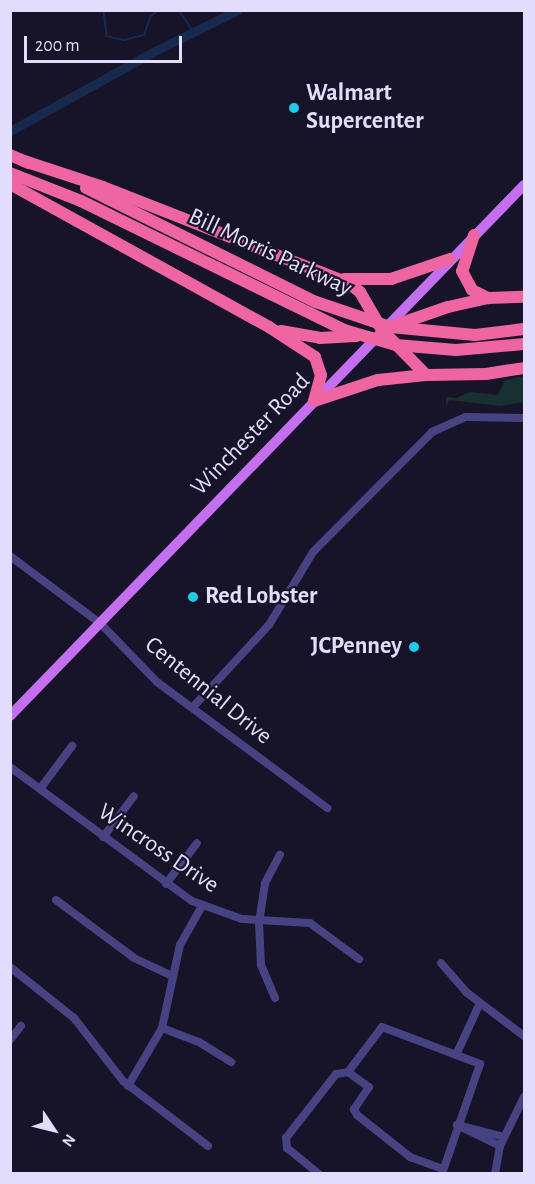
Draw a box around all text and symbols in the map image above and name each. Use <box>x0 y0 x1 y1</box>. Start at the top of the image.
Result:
scale bar <box>27 24 184 62</box>
text: 200 m <box>35 37 80 55</box>
place label: Walmart Supercenter <box>306 80 423 136</box>
marker: Walmart Supercenter <box>287 101 301 115</box>
street label: Bill Morris Parkway <box>184 203 356 303</box>
street label: Winchester Road <box>185 368 317 502</box>
place label: Red Lobster <box>205 583 317 611</box>
marker: Red Lobster <box>186 590 200 604</box>
street label: Centennial Drive <box>139 631 277 751</box>
place label: JCPenney <box>311 633 402 661</box>
marker: JCPenney <box>407 640 421 654</box>
street label: Wincross Drive <box>92 798 224 900</box>
north arrow <box>24 1100 84 1160</box>
text: N <box>59 1131 78 1149</box>

